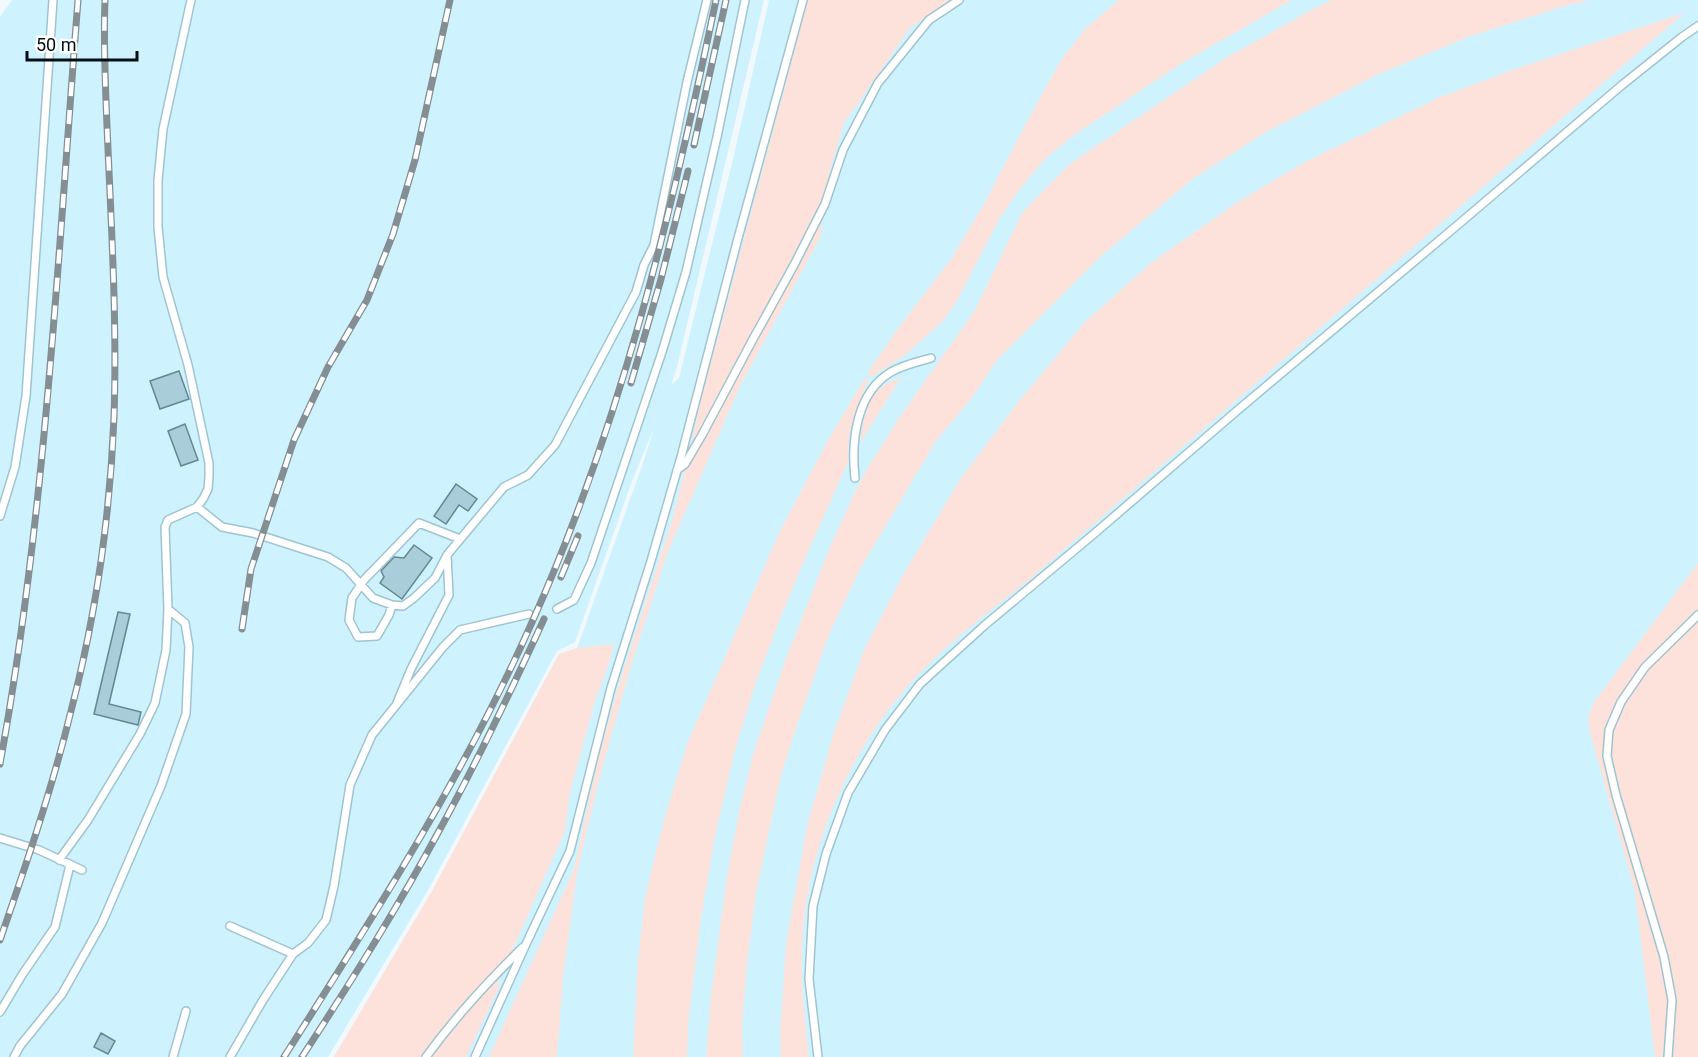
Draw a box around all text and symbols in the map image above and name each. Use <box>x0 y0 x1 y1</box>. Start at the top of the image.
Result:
scale bar <box>27 24 136 62</box>
text: 50 m <box>36 34 76 55</box>

